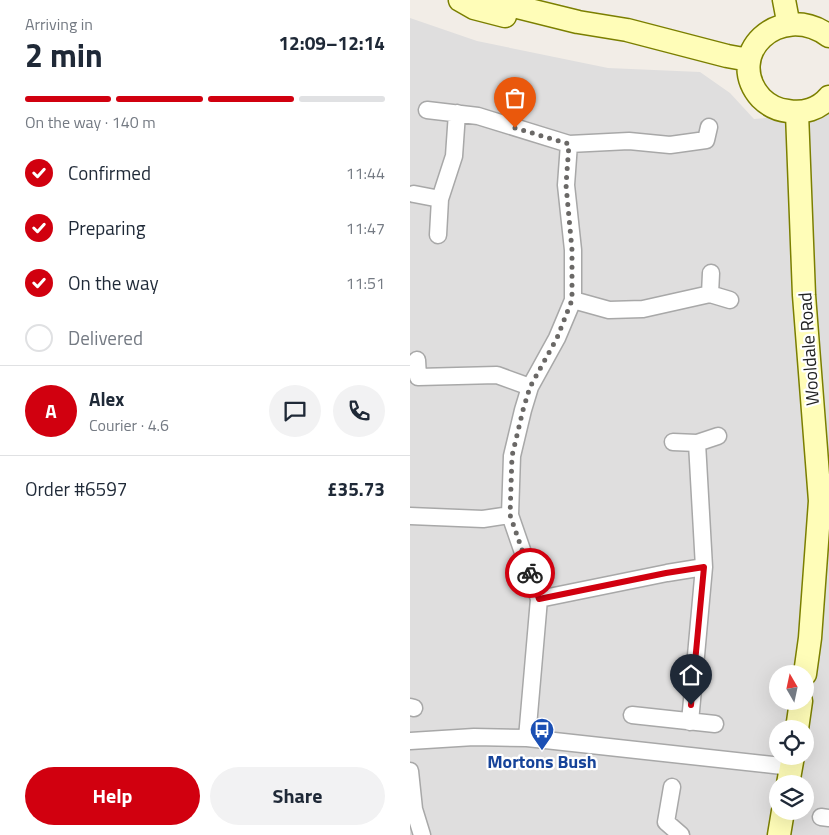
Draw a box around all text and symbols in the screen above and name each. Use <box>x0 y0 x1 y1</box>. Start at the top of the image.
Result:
text: Arriving in <box>25 12 93 36</box>
text: 12:09–12:14 <box>278 28 385 57</box>
text: 2 min <box>25 31 103 79</box>
pin <box>494 77 536 128</box>
icon: bag <box>501 84 529 112</box>
text: On the way · 140 m <box>25 110 156 134</box>
text: Confirmed <box>68 158 151 187</box>
icon: check <box>25 159 53 187</box>
text: 11:44 <box>346 161 385 185</box>
text: Preparing <box>68 213 145 242</box>
icon: check <box>25 214 53 242</box>
text: 11:47 <box>346 216 385 240</box>
text: On the way <box>68 268 159 297</box>
icon: check <box>25 269 53 297</box>
text: 11:51 <box>346 271 385 295</box>
street label: Wooldale Road <box>791 291 826 407</box>
text: Delivered <box>68 323 143 352</box>
text: Alex <box>89 384 124 413</box>
button: chat <box>269 385 321 437</box>
button: phone <box>333 385 385 437</box>
text: A <box>45 396 57 425</box>
text: Courier · 4.6 <box>89 413 169 437</box>
text: Order #6597 <box>25 474 127 503</box>
text: £35.73 <box>327 474 385 503</box>
courier <box>505 548 555 598</box>
icon: bike <box>516 559 544 587</box>
pin <box>670 654 712 705</box>
icon: home <box>677 661 705 689</box>
north arrow <box>769 665 814 710</box>
map controls <box>769 665 814 820</box>
bus stop icon: Mortons Bush <box>529 717 555 751</box>
button: locate <box>769 720 814 765</box>
place label: Mortons Bush <box>487 748 597 775</box>
button: Help <box>25 767 200 825</box>
button: Share <box>210 767 385 825</box>
button: layers <box>769 775 814 820</box>

